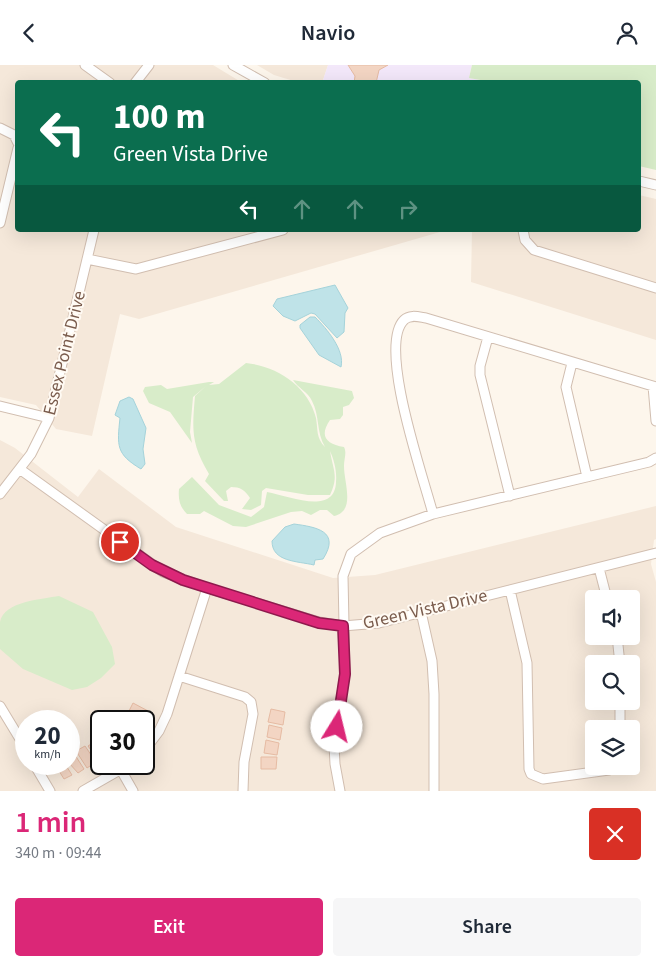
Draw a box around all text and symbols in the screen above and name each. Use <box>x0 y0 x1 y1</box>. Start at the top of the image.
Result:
text: Navio <box>301 17 355 49</box>
icon: back <box>15 19 43 47</box>
icon: person <box>613 19 641 47</box>
text: 100 m <box>113 92 205 142</box>
icon: left <box>30 100 95 165</box>
text: Green Vista Drive <box>113 138 268 170</box>
icon: left <box>235 195 263 223</box>
icon: ahead <box>288 195 316 223</box>
icon: ahead <box>341 195 369 223</box>
icon: right <box>394 195 422 223</box>
street label: Essex Point Drive <box>37 288 92 418</box>
pin <box>99 521 141 563</box>
icon: arrive <box>106 528 134 556</box>
street label: Green Vista Drive <box>361 583 490 636</box>
map controls <box>585 590 640 775</box>
button: sound <box>585 590 640 645</box>
button: search <box>585 655 640 710</box>
position arrow <box>310 700 362 752</box>
speed limit sign: 30 <box>90 710 155 775</box>
text: 20 <box>34 718 61 754</box>
button: layers <box>585 720 640 775</box>
text: km/h <box>34 746 61 763</box>
text: 1 min <box>15 801 86 844</box>
button: close <box>589 808 641 860</box>
text: 340 m · 09:44 <box>15 842 102 864</box>
button: Exit <box>15 898 323 956</box>
button: Share <box>333 898 641 956</box>

